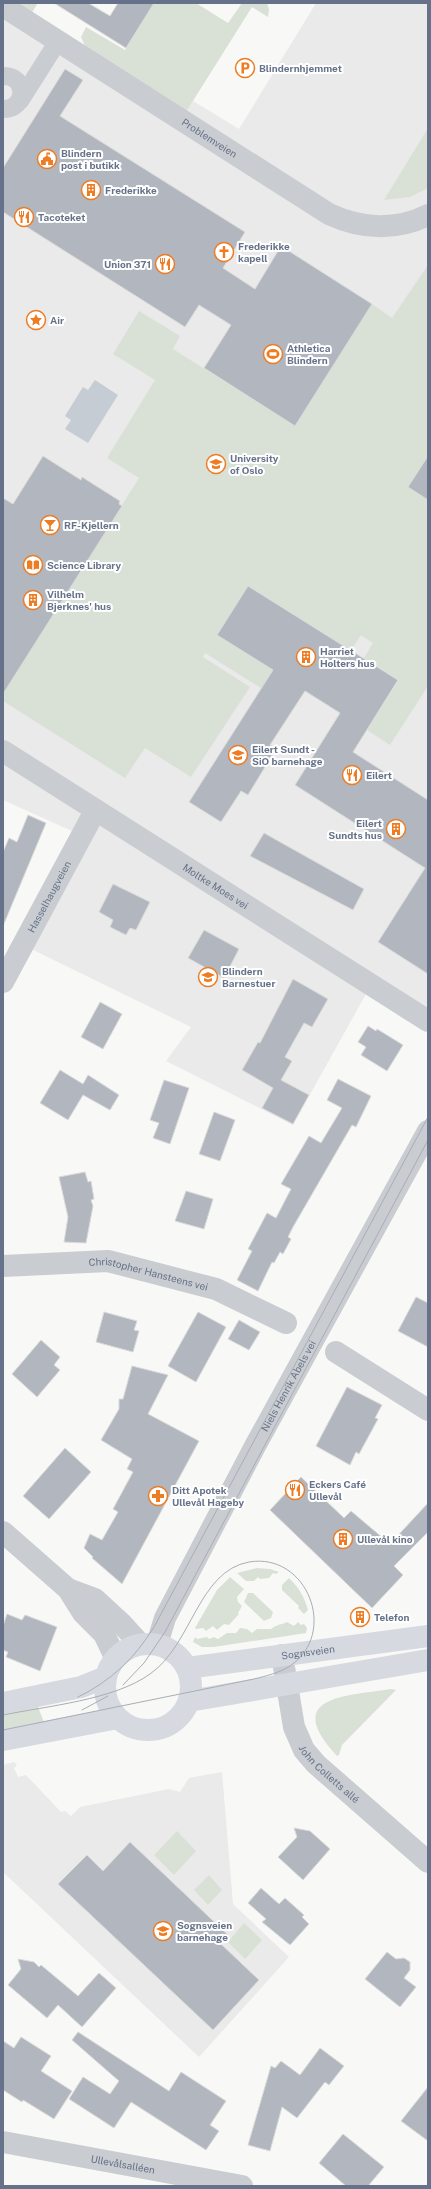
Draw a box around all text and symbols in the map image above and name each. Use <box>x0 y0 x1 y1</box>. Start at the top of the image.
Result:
parking icon: Blindernhjemmet <box>234 57 256 79</box>
place label: Blindernhjemmet <box>259 62 342 74</box>
street label: Problemveien <box>180 116 240 160</box>
place label: Blindern post i butikk <box>61 147 120 171</box>
public building icon: Blindern post i butikk <box>36 148 58 170</box>
building icon: Frederikke <box>80 179 102 201</box>
place label: Frederikke <box>105 184 157 196</box>
restaurant icon: Tacoteket <box>13 206 35 228</box>
place label: Tacoteket <box>38 211 85 223</box>
place label: Frederikke kapell <box>238 240 290 264</box>
church icon: Frederikke kapell <box>213 241 235 263</box>
restaurant icon: Union 371 <box>154 253 176 275</box>
place label: Union 371 <box>104 258 151 270</box>
place icon: Air <box>25 309 47 331</box>
place label: Air <box>50 314 64 326</box>
place label: Athletica Blindern <box>287 342 331 366</box>
sports icon: Athletica Blindern <box>262 343 284 365</box>
place label: University of Oslo <box>230 452 279 476</box>
school or university icon: University of Oslo <box>205 453 227 475</box>
bar icon: RF-Kjellern <box>39 514 61 536</box>
place label: RF-Kjellern <box>64 519 119 531</box>
library icon: Science Library <box>22 554 44 576</box>
place label: Science Library <box>47 559 122 571</box>
place label: Vilhelm Bjerknes' hus <box>47 588 111 612</box>
building icon: Vilhelm Bjerknes' hus <box>22 589 44 611</box>
place label: Harriet Holters hus <box>320 645 375 669</box>
building icon: Harriet Holters hus <box>295 646 317 668</box>
place label: Eilert Sundt - SiO barnehage <box>252 743 323 767</box>
school or university icon: Eilert Sundt - SiO barnehage <box>227 744 249 766</box>
restaurant icon: Eilert <box>341 764 363 786</box>
place label: Eilert <box>366 769 392 781</box>
place label: Eilert Sundts hus <box>328 817 382 841</box>
building icon: Eilert Sundts hus <box>385 818 407 840</box>
street label: Hasselhaugveien <box>25 858 73 935</box>
street label: Moltke Moes vei <box>181 861 251 911</box>
place label: Blindern Barnestuer <box>222 965 276 989</box>
school or university icon: Blindern Barnestuer <box>197 966 219 988</box>
street label: Christopher Hansteens vei <box>88 1255 209 1293</box>
street label: Niels Henrik Abels vei <box>258 1338 318 1433</box>
place label: Eckers Café Ullevål <box>309 1478 366 1502</box>
restaurant icon: Eckers Café Ullevål <box>284 1479 306 1501</box>
place label: Ditt Apotek Ullevål Hageby <box>172 1484 244 1508</box>
pharmacy icon: Ditt Apotek Ullevål Hageby <box>147 1485 169 1507</box>
building icon: Ullevål kino <box>332 1528 354 1550</box>
place label: Ullevål kino <box>357 1533 413 1545</box>
building icon: Telefon <box>349 1606 371 1628</box>
place label: Telefon <box>374 1611 409 1623</box>
street label: Sognsveien <box>280 1642 336 1661</box>
street label: John Colletts allé <box>297 1744 362 1806</box>
place label: Sognsveien barnehage <box>177 1919 232 1943</box>
school or university icon: Sognsveien barnehage <box>152 1920 174 1942</box>
street label: Ullevålsalléen <box>90 2152 156 2176</box>

